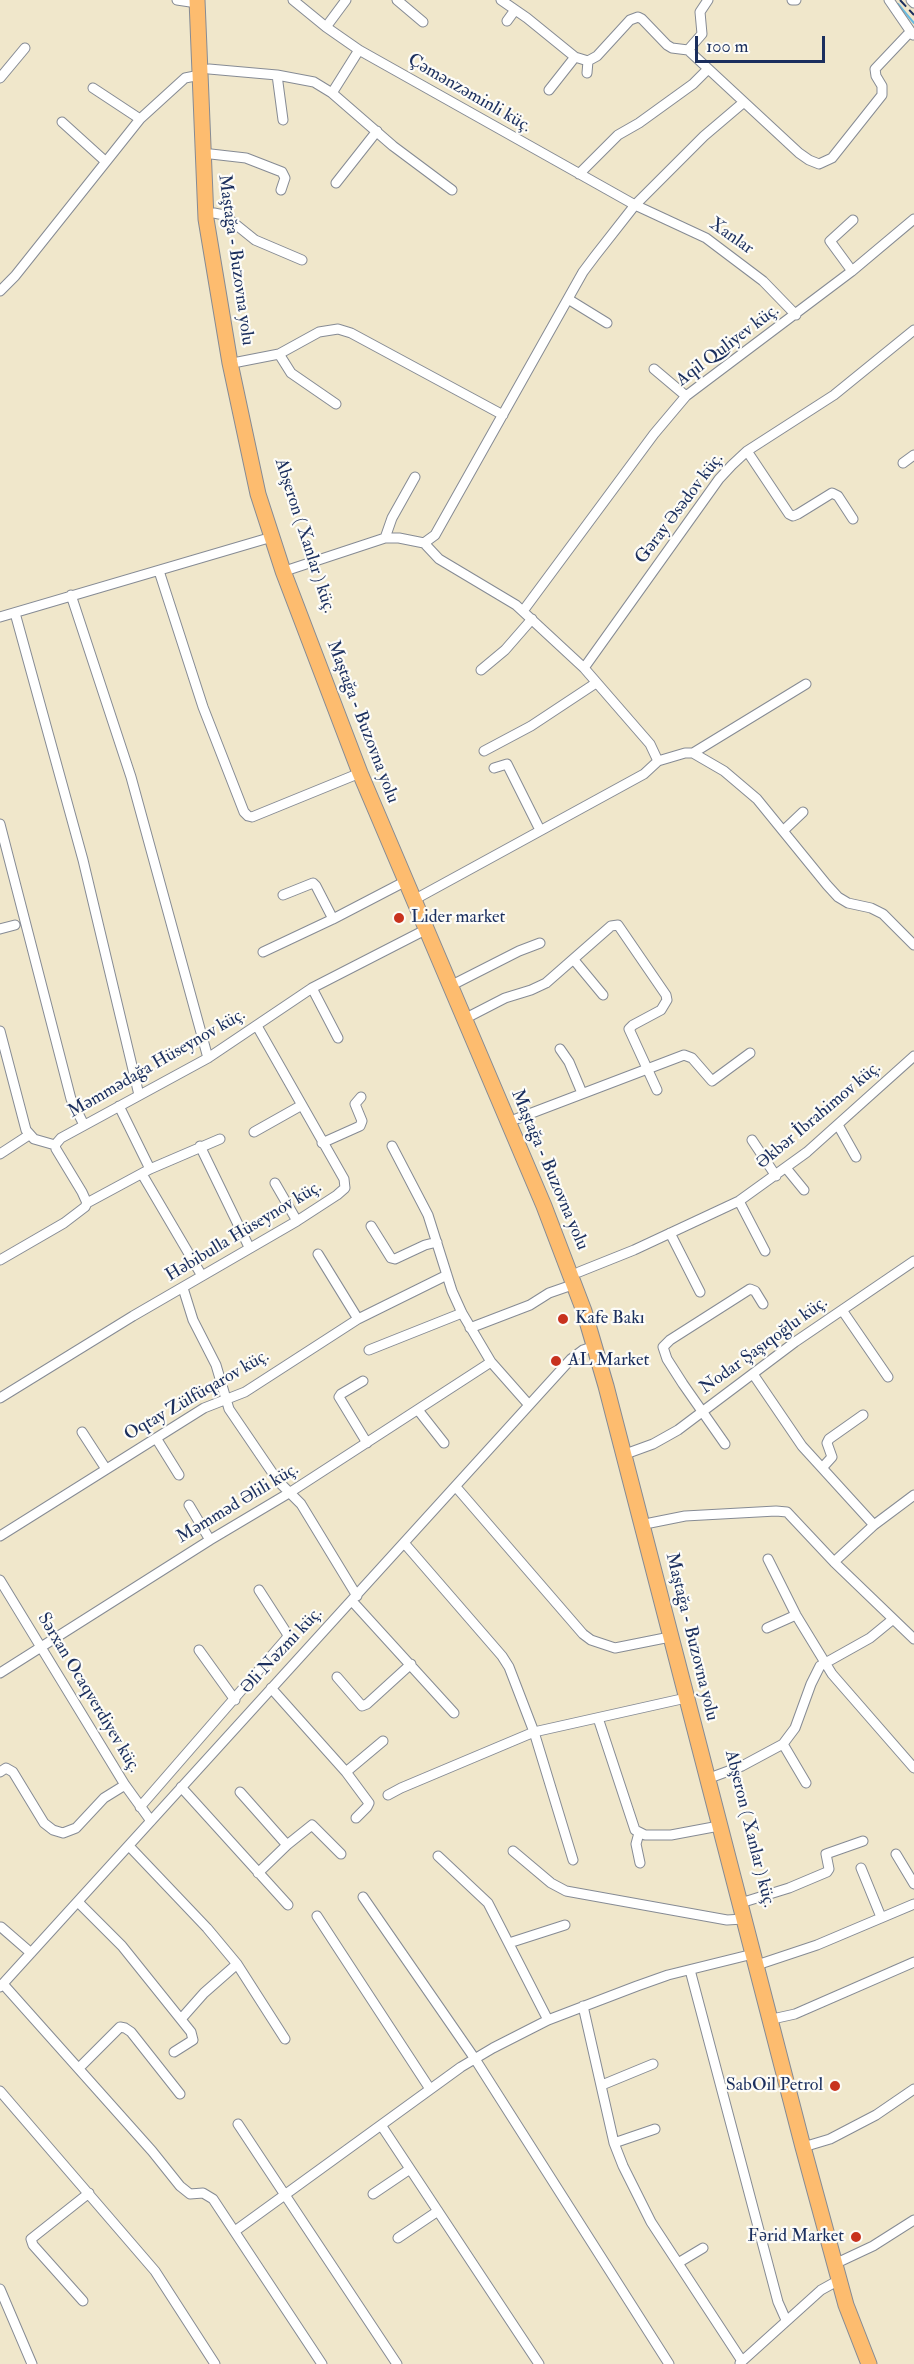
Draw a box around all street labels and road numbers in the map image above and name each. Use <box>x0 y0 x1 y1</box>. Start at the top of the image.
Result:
street label: Çəmənzəminli küç. <box>403 50 535 138</box>
street label: Maştağa - Buzovna yolu <box>212 173 258 347</box>
street label: Xanlar <box>705 214 757 260</box>
street label: Aqil Quliyev küç. <box>672 300 784 392</box>
street label: Gəray Əsədov küç. <box>631 449 729 569</box>
street label: Abşeron ( Xanlar ) küç. <box>269 456 339 616</box>
street label: Maştağa - Buzovna yolu <box>321 638 403 806</box>
street label: Məmmədağa Hüseynov küç. <box>65 1004 249 1124</box>
street label: Əkbər İbrahimov küç. <box>752 1058 886 1174</box>
street label: Maştağa - Buzovna yolu <box>505 1086 593 1254</box>
street label: Həbibulla Hüseynov küç. <box>162 1177 326 1287</box>
street label: Nodar Şaşıqoğlu küç. <box>696 1292 832 1400</box>
street label: Oqtay Zülfüqarov küç. <box>121 1346 273 1446</box>
street label: Məmməd Əlili küç. <box>173 1459 303 1549</box>
street label: Maştağa - Buzovna yolu <box>660 1551 722 1723</box>
street label: Əli Nəzmi küç. <box>237 1603 327 1699</box>
street label: Sərxan Ocaqverdiyev küç. <box>32 1609 144 1777</box>
street label: Abşeron ( Xanlar ) küç. <box>719 1748 779 1910</box>

